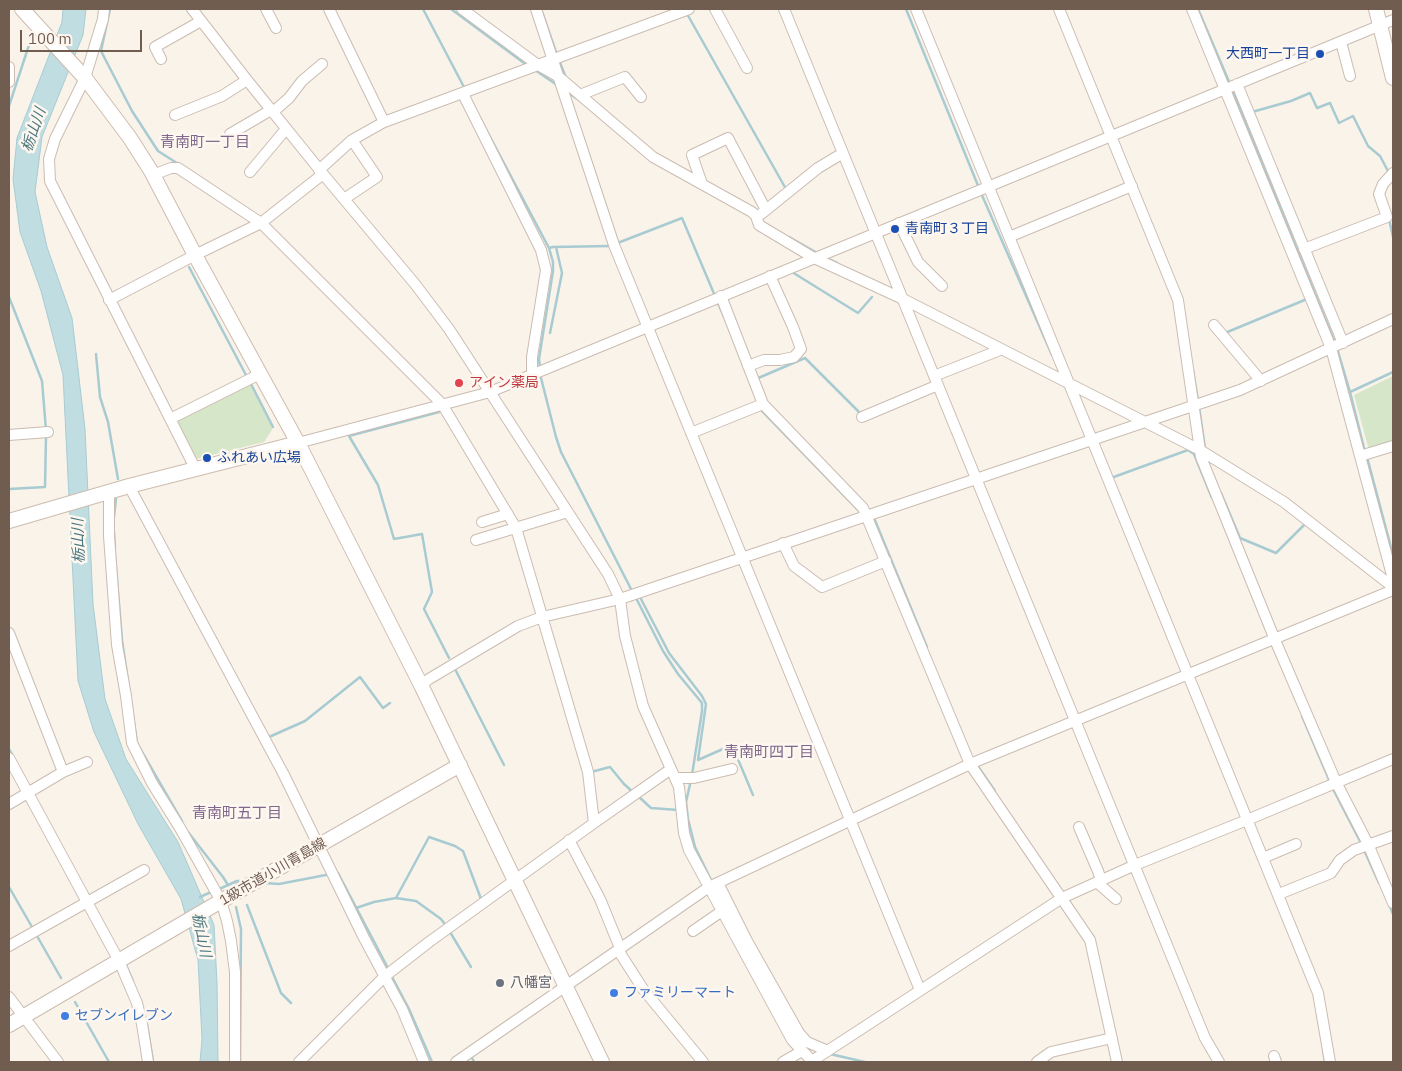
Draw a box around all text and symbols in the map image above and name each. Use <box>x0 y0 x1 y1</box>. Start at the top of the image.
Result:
scale bar <box>22 20 145 52</box>
text: 100 m <box>28 29 72 48</box>
place label: 大西町一丁目 <box>1226 46 1310 62</box>
marker: 大西町一丁目 <box>1314 48 1326 60</box>
water label: 栃山川 <box>18 106 50 154</box>
district label: 青南町一丁目 <box>160 134 250 152</box>
place label: 青南町３丁目 <box>905 221 989 237</box>
marker: 青南町３丁目 <box>889 223 901 235</box>
place label: アイン薬局 <box>469 375 539 391</box>
marker: アイン薬局 <box>453 377 465 389</box>
place label: ふれあい広場 <box>217 450 301 466</box>
marker: ふれあい広場 <box>201 452 213 464</box>
water label: 栃山川 <box>69 518 89 564</box>
district label: 青南町四丁目 <box>724 744 814 762</box>
district label: 青南町五丁目 <box>192 805 282 823</box>
street label: 1級市道小川青島線 <box>217 835 329 909</box>
water label: 栃山川 <box>188 911 214 959</box>
place label: 八幡宮 <box>510 975 552 991</box>
marker: 八幡宮 <box>494 977 506 989</box>
place label: ファミリーマート <box>624 985 736 1001</box>
marker: ファミリーマート <box>608 987 620 999</box>
place label: セブンイレブン <box>75 1008 173 1024</box>
marker: セブンイレブン <box>59 1010 71 1022</box>

